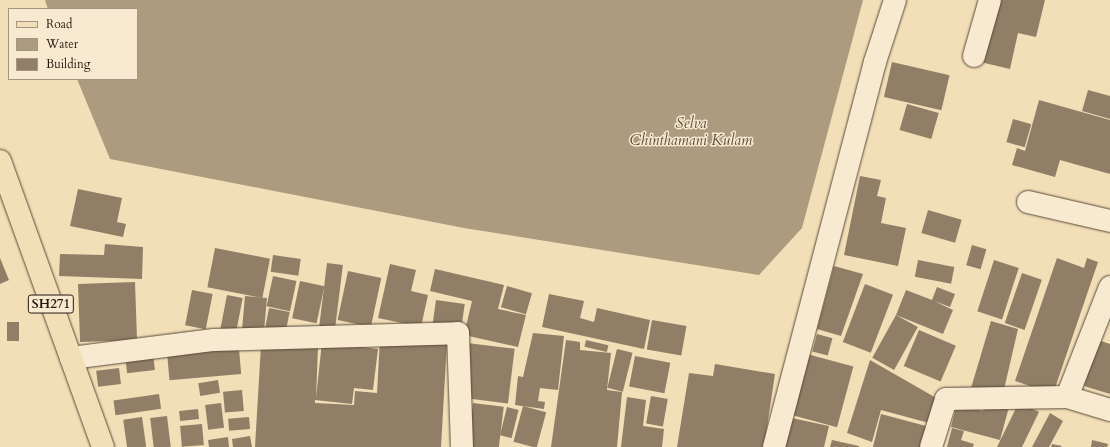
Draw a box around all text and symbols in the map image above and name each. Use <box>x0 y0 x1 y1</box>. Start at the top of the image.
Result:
legend <box>8 8 138 80</box>
text: Road <box>46 16 72 32</box>
text: Water <box>46 36 78 52</box>
text: Building <box>46 56 90 72</box>
water label: Selva Chinthamani Kulam <box>630 114 752 149</box>
road number: SH271 <box>27 293 75 315</box>

